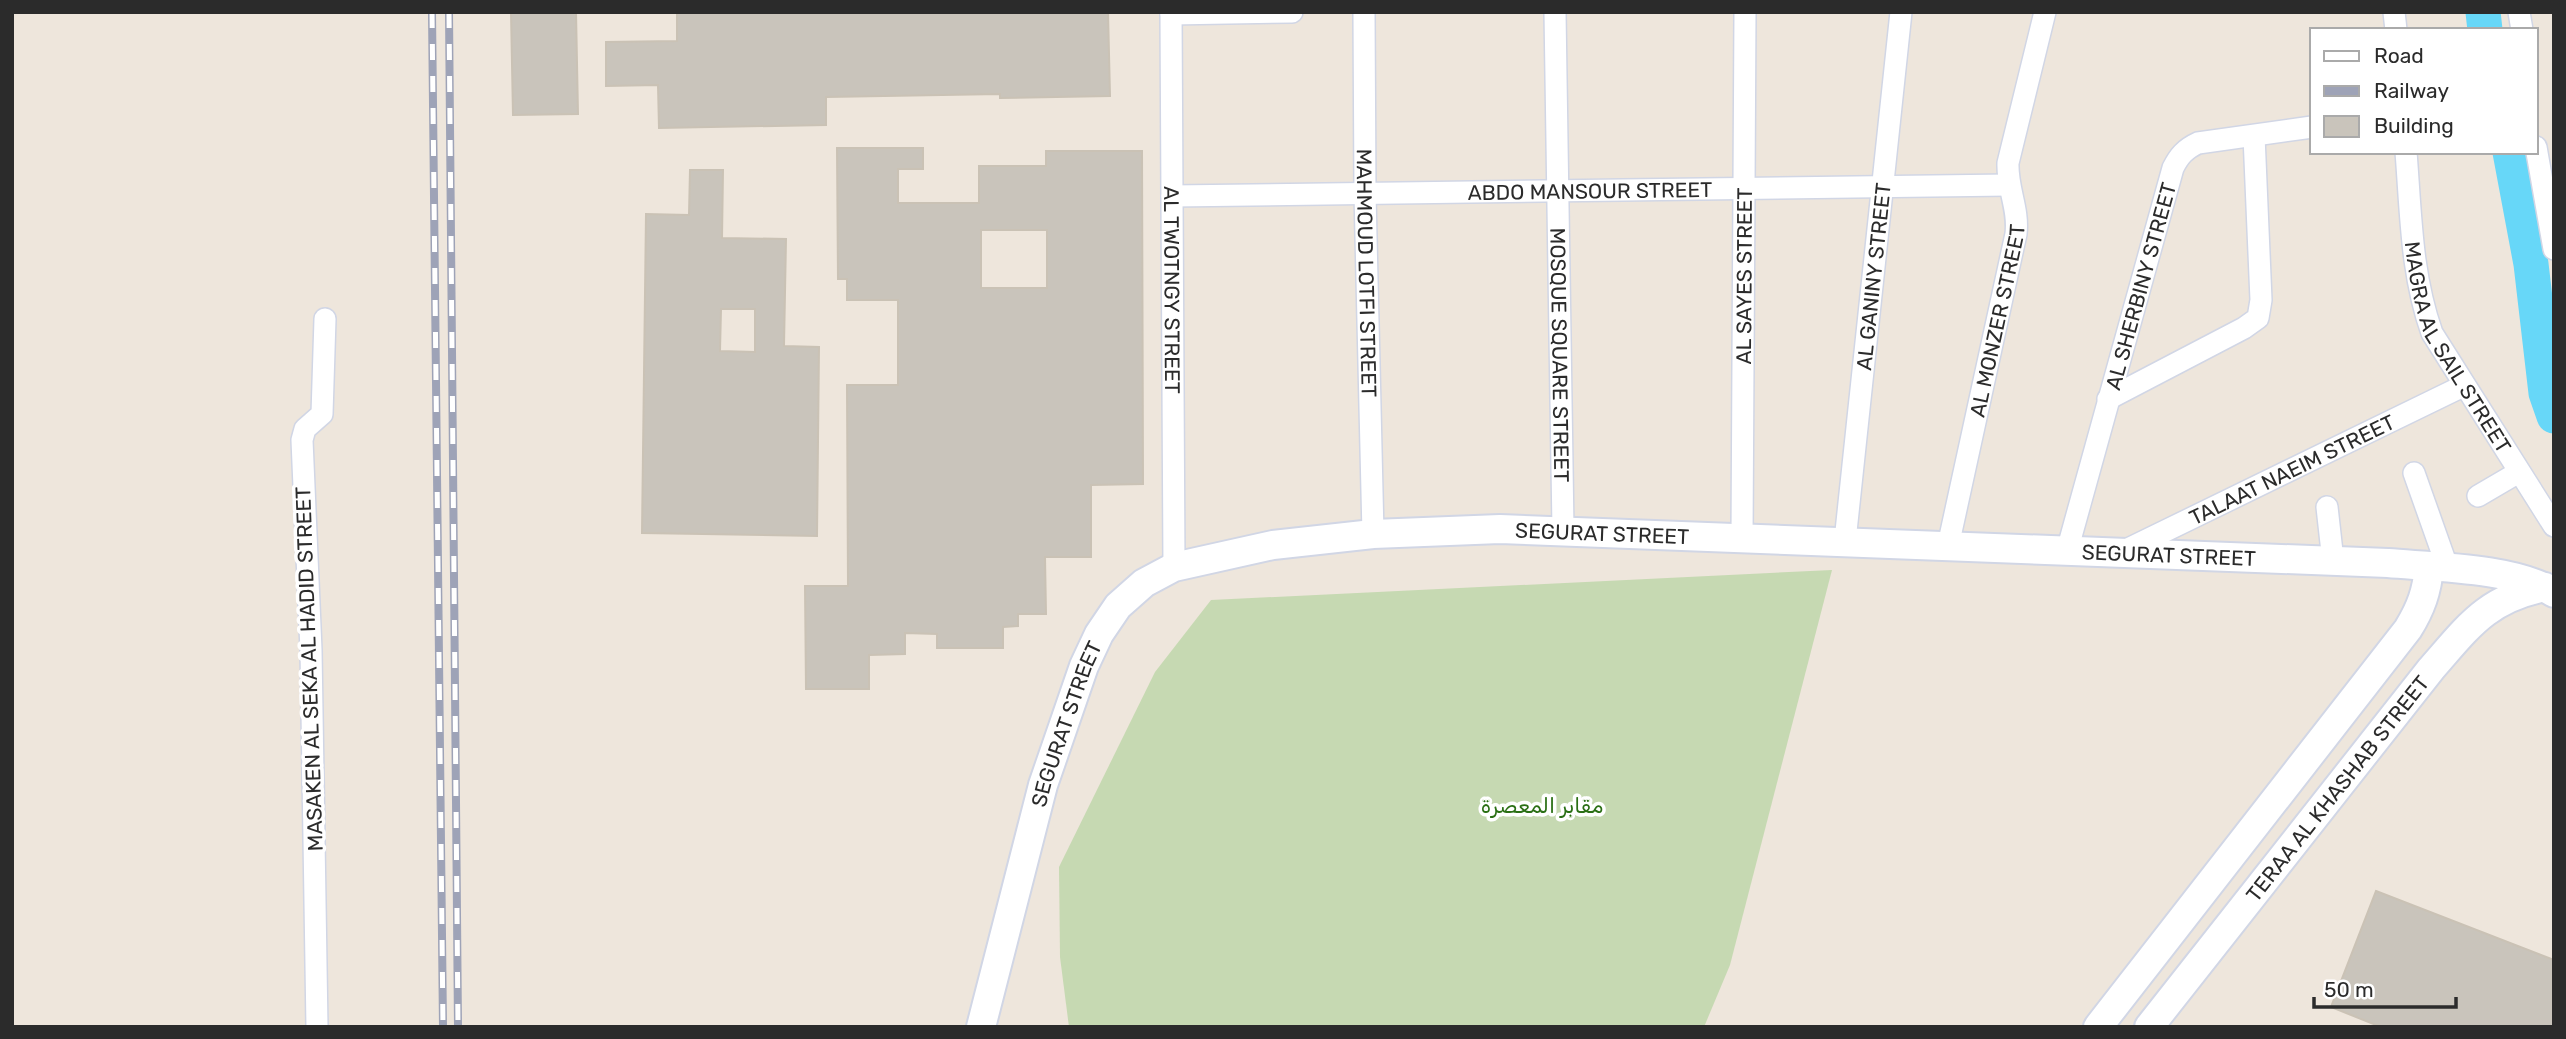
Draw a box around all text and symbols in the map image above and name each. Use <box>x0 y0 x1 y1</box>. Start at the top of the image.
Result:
legend <box>2310 28 2538 154</box>
text: Road <box>2374 43 2424 68</box>
text: Railway <box>2374 78 2449 103</box>
text: Building <box>2374 113 2454 138</box>
street label: MAHMOUD LOTFI STREET <box>1352 149 1382 397</box>
street label: ABDO MANSOUR STREET <box>1467 176 1713 205</box>
street label: AL SHERBINY STREET <box>2100 179 2181 392</box>
street label: AL GANINY STREET <box>1851 182 1895 371</box>
street label: AL TWOTNGY STREET <box>1159 186 1186 394</box>
street label: AL SAYES STREET <box>1730 187 1756 365</box>
street label: AL MONZER STREET <box>1964 223 2029 419</box>
street label: MOSQUE SQUARE STREET <box>1546 227 1575 483</box>
street label: MAGRA AL SAIL STREET <box>2400 240 2517 457</box>
street label: TALAAT NAEIM STREET <box>2185 409 2399 530</box>
street label: MASAKEN AL SEKA AL HADID STREET <box>290 486 328 852</box>
street label: SEGURAT STREET <box>1515 517 1690 549</box>
street label: SEGURAT STREET <box>2081 539 2256 570</box>
street label: SEGURAT STREET <box>1025 637 1107 809</box>
street label: TERAA AL KHASHAB STREET <box>2240 670 2434 906</box>
park label: مقابر المعصرة <box>1481 793 1603 818</box>
scale bar <box>2314 965 2456 1009</box>
text: 50 m <box>2324 977 2374 1002</box>

